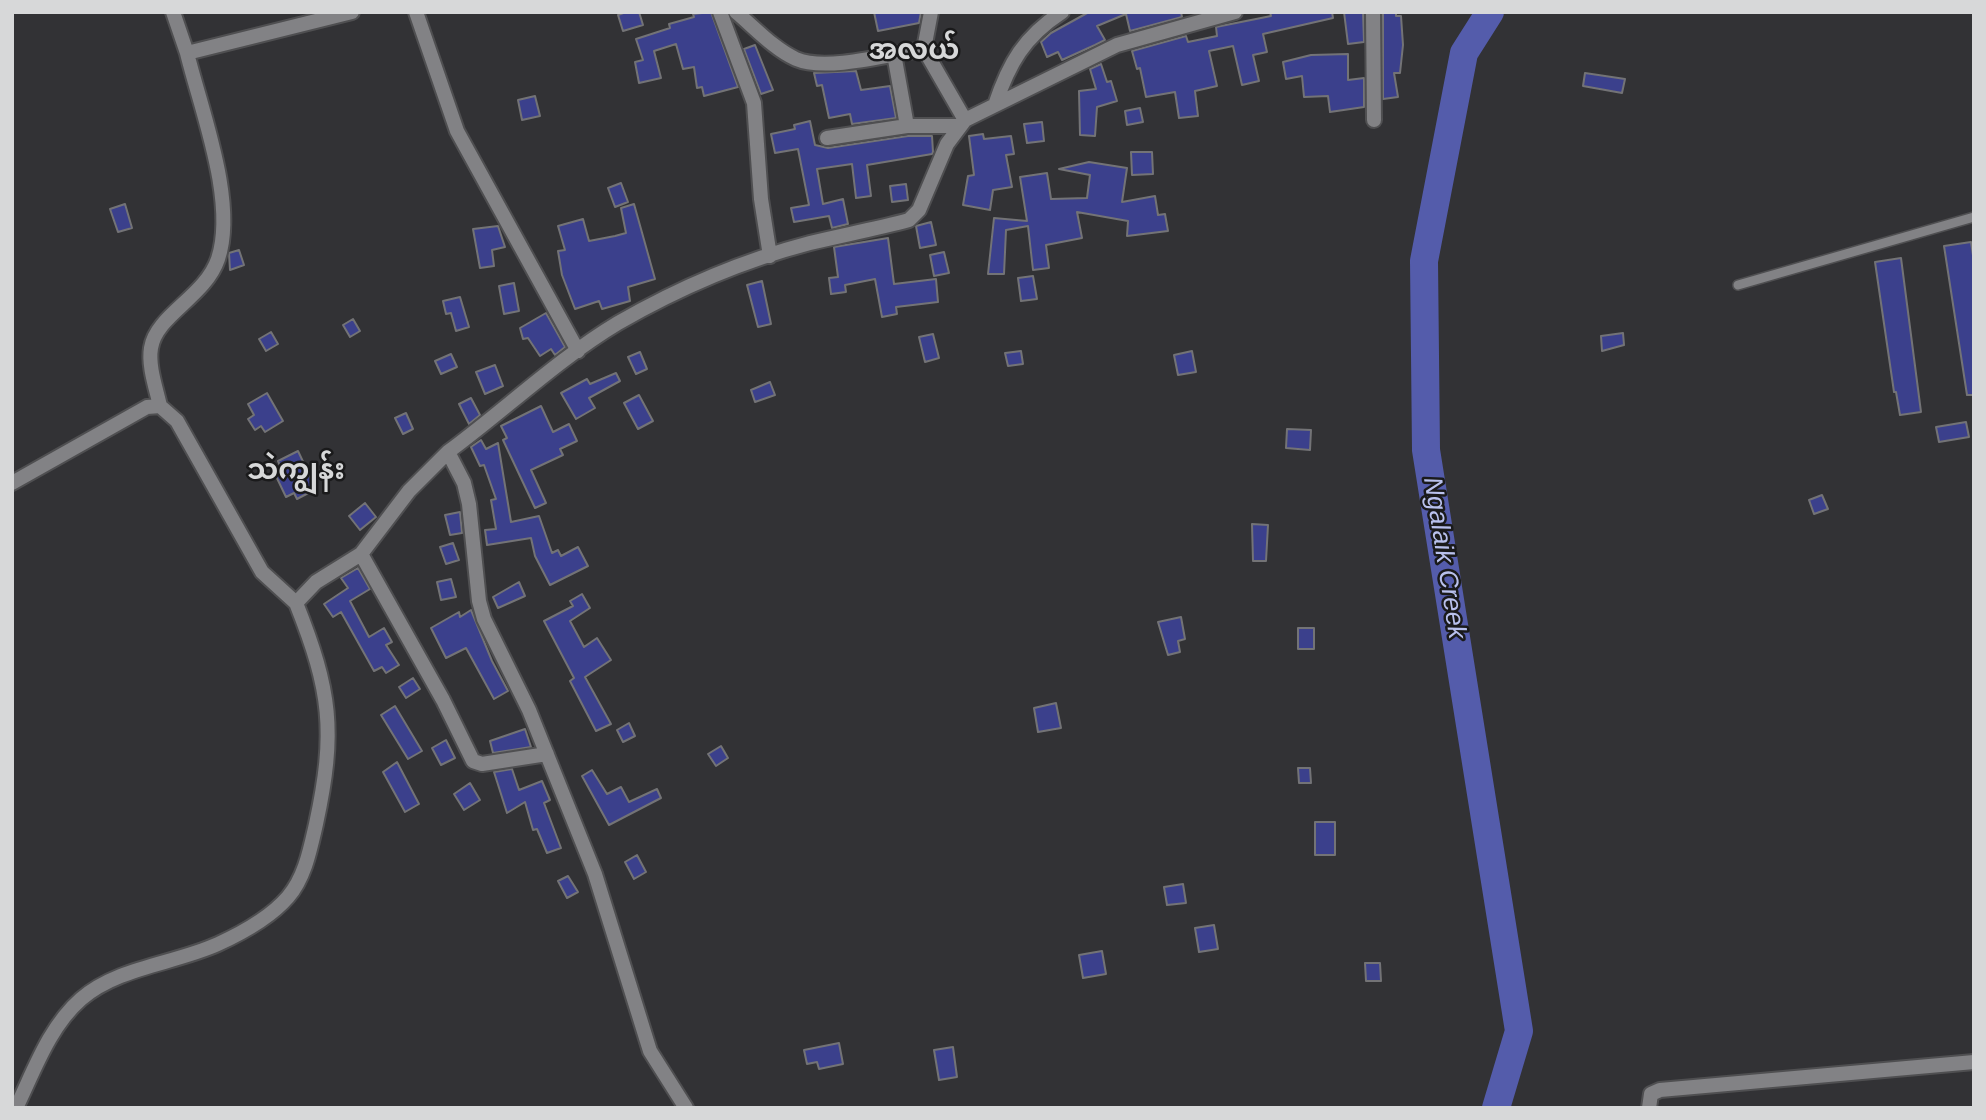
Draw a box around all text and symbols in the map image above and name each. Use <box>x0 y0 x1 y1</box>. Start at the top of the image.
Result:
district label: အလယ် <box>869 34 959 68</box>
district label: သဲကျွန်း <box>247 454 345 488</box>
water label: Ngalaik Creek <box>1416 475 1472 641</box>

